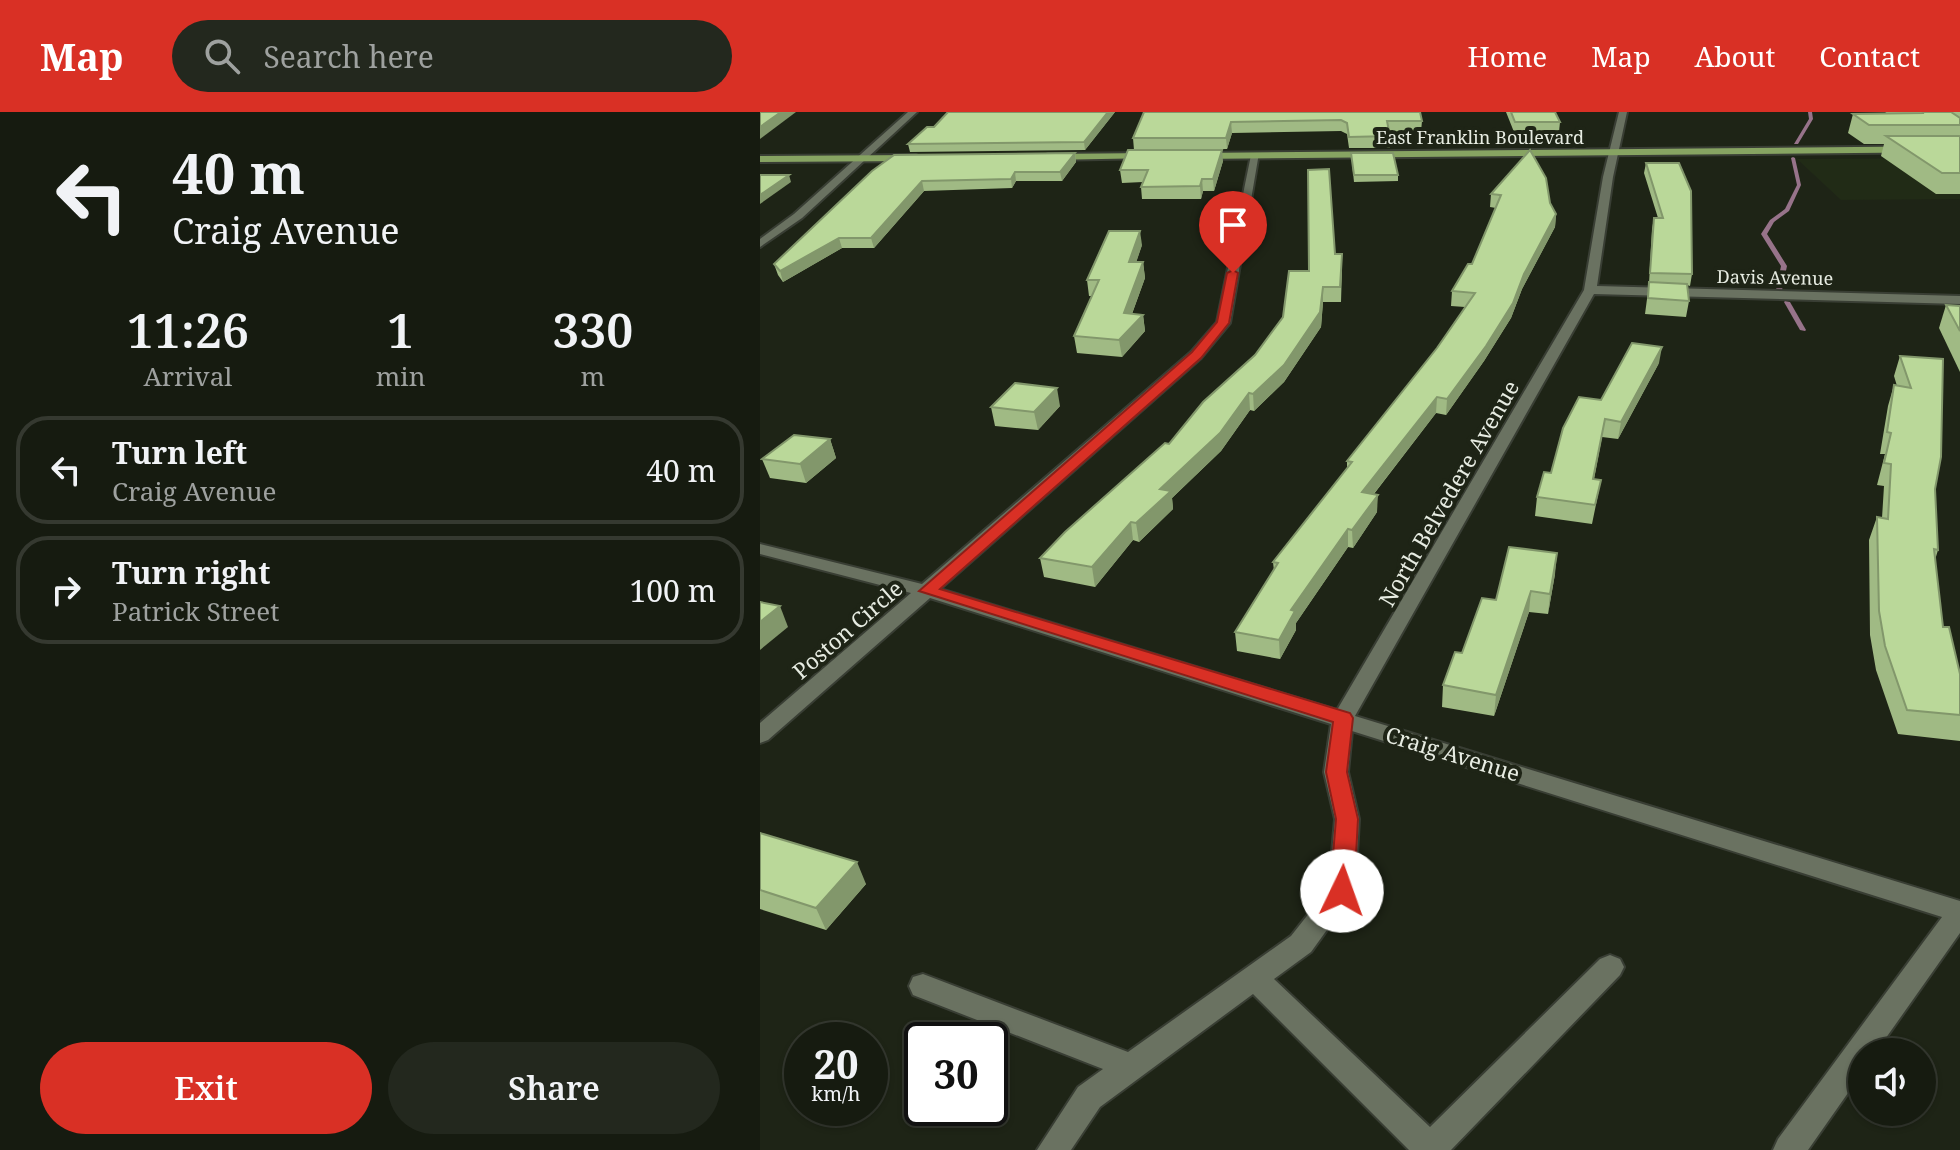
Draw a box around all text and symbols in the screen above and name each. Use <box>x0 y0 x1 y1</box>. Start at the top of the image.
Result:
search box <box>172 20 732 92</box>
text: Map <box>40 30 124 82</box>
icon: search <box>200 34 244 78</box>
text: Search here <box>264 36 434 77</box>
text: Home <box>1468 37 1547 75</box>
text: Map <box>1591 37 1651 75</box>
text: About <box>1695 37 1775 75</box>
text: Contact <box>1819 37 1920 75</box>
street label: East Franklin Boulevard <box>1376 125 1584 149</box>
text: 40 m <box>172 134 305 210</box>
icon: left <box>40 144 144 248</box>
pin <box>1199 191 1267 273</box>
icon: arrive <box>1211 203 1255 247</box>
text: Craig Avenue <box>172 206 400 255</box>
street label: Davis Avenue <box>1717 264 1833 290</box>
text: 11:26 <box>127 297 249 362</box>
text: 1 <box>387 297 414 362</box>
text: 330 <box>552 297 633 362</box>
text: Arrival <box>143 358 232 394</box>
text: min <box>376 358 425 394</box>
text: m <box>580 358 605 394</box>
street label: North Belvedere Avenue <box>1371 374 1525 612</box>
text: Turn left <box>112 432 247 473</box>
icon: left <box>44 448 88 492</box>
text: 40 m <box>646 450 716 491</box>
text: Craig Avenue <box>112 473 276 509</box>
text: Turn right <box>112 552 270 593</box>
icon: right <box>44 568 88 612</box>
text: 100 m <box>630 570 716 611</box>
street label: Poston Circle <box>786 573 908 685</box>
text: Patrick Street <box>112 593 279 629</box>
street label: Craig Avenue <box>1382 718 1524 788</box>
position arrow <box>1300 849 1384 933</box>
speed limit sign: 30 <box>904 1022 1008 1126</box>
text: 20 <box>813 1036 859 1091</box>
map controls <box>1848 1038 1936 1126</box>
button: sound <box>1848 1038 1936 1126</box>
button: Exit <box>40 1042 372 1134</box>
button: Share <box>388 1042 720 1134</box>
text: km/h <box>811 1080 861 1107</box>

